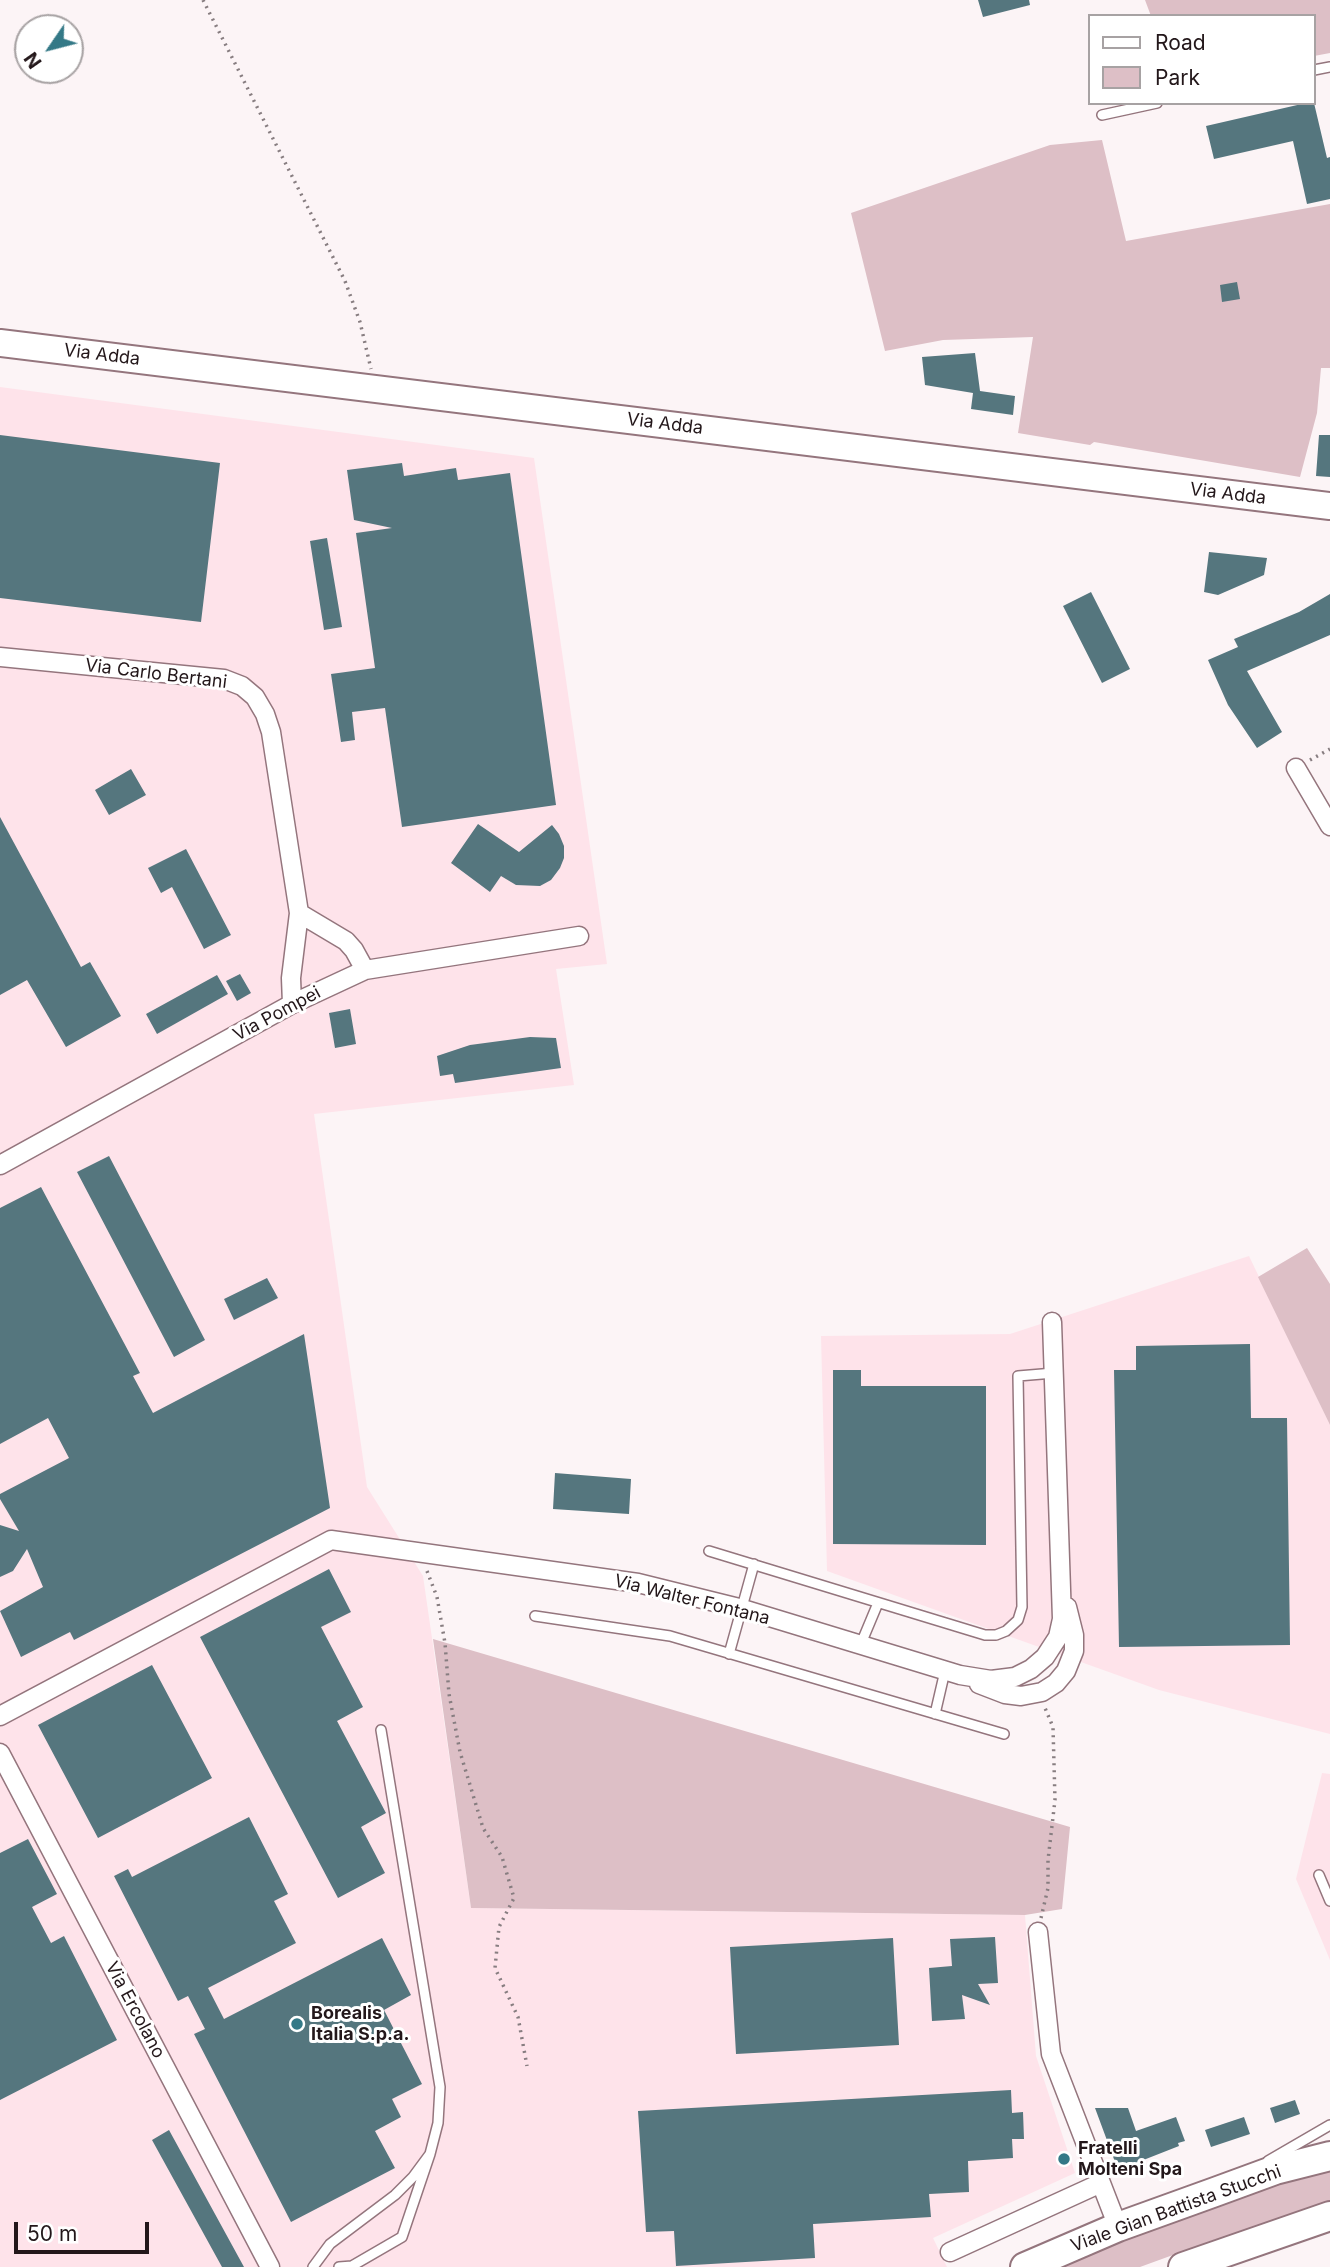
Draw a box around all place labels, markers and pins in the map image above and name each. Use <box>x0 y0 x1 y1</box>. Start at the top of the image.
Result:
place label: Borealis Italia S.p.a. <box>311 2003 410 2046</box>
marker: Borealis Italia S.p.a. <box>289 2016 305 2032</box>
place label: Fratelli Molteni Spa <box>1078 2138 1182 2180</box>
marker: Fratelli Molteni Spa <box>1056 2151 1072 2167</box>

